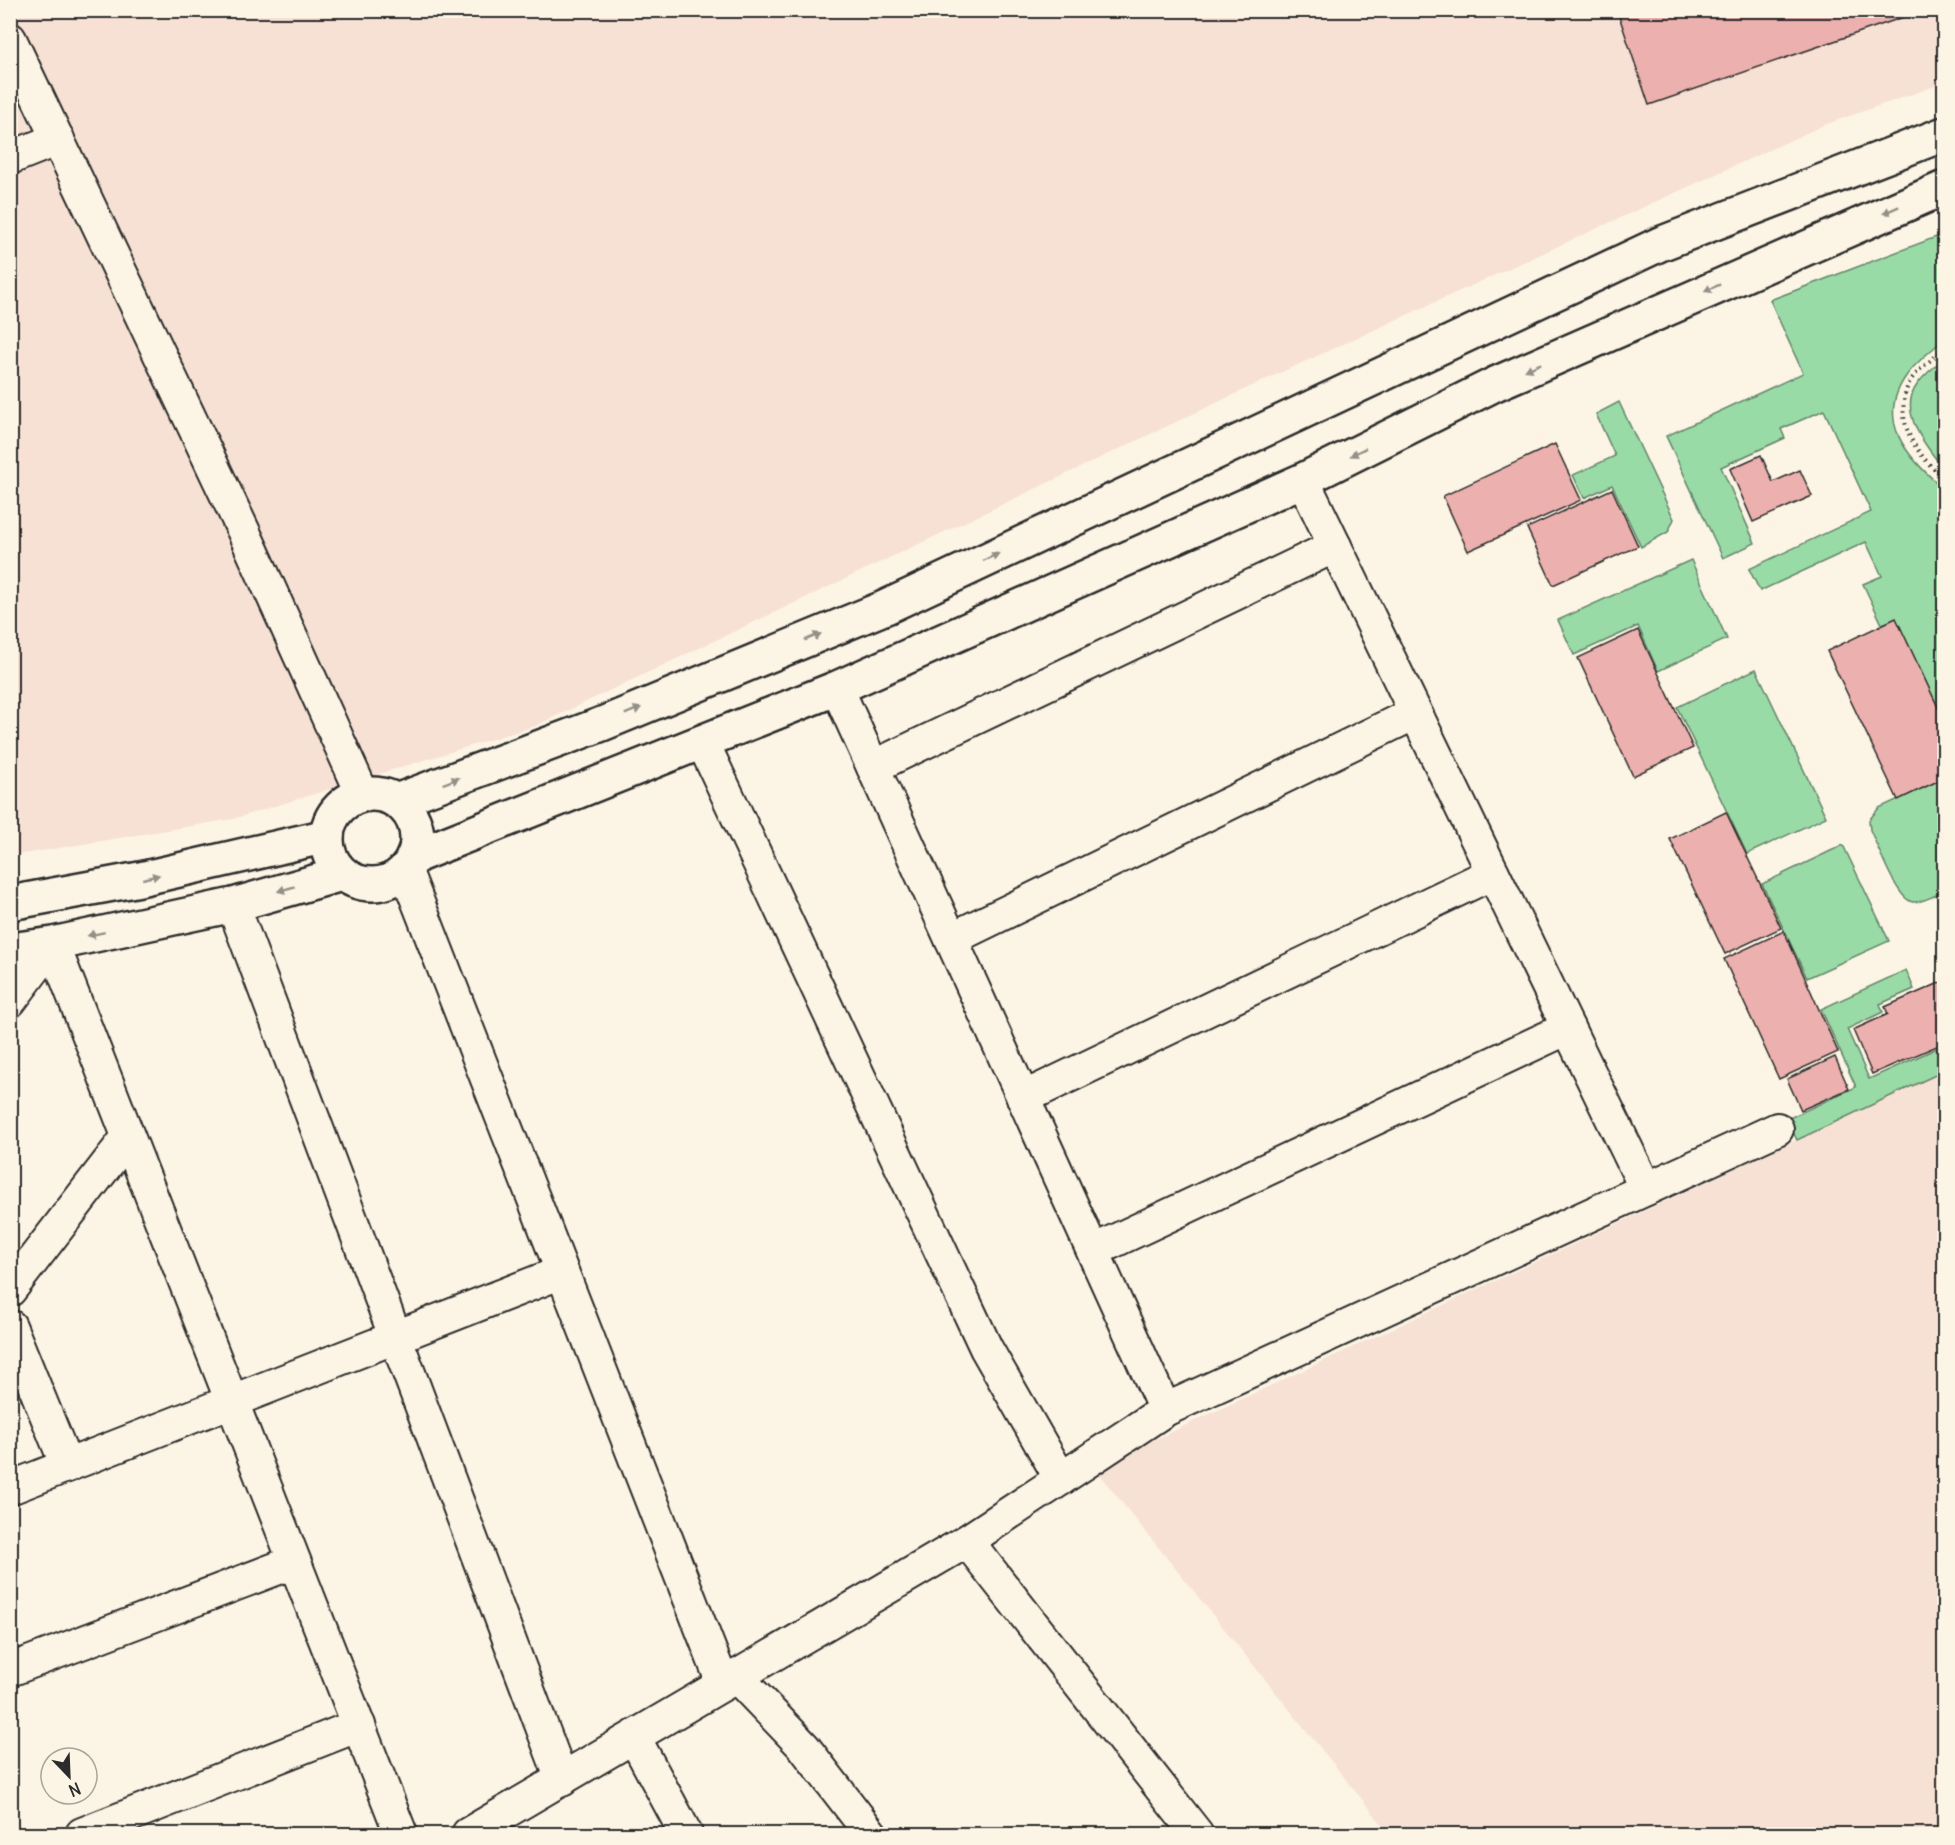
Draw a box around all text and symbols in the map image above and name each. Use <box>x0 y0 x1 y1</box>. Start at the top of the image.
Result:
one-way arrow <box>1881 205 1899 215</box>
one-way arrow <box>1703 284 1721 294</box>
one-way arrow <box>1524 362 1542 372</box>
one-way arrow <box>1350 448 1367 457</box>
one-way arrow <box>983 553 1000 562</box>
one-way arrow <box>804 632 822 641</box>
one-way arrow <box>624 706 642 716</box>
one-way arrow <box>442 775 460 785</box>
one-way arrow <box>141 871 160 881</box>
one-way arrow <box>277 885 295 894</box>
one-way arrow <box>87 930 105 940</box>
north arrow <box>39 1746 99 1806</box>
text: N <box>66 1778 84 1801</box>

